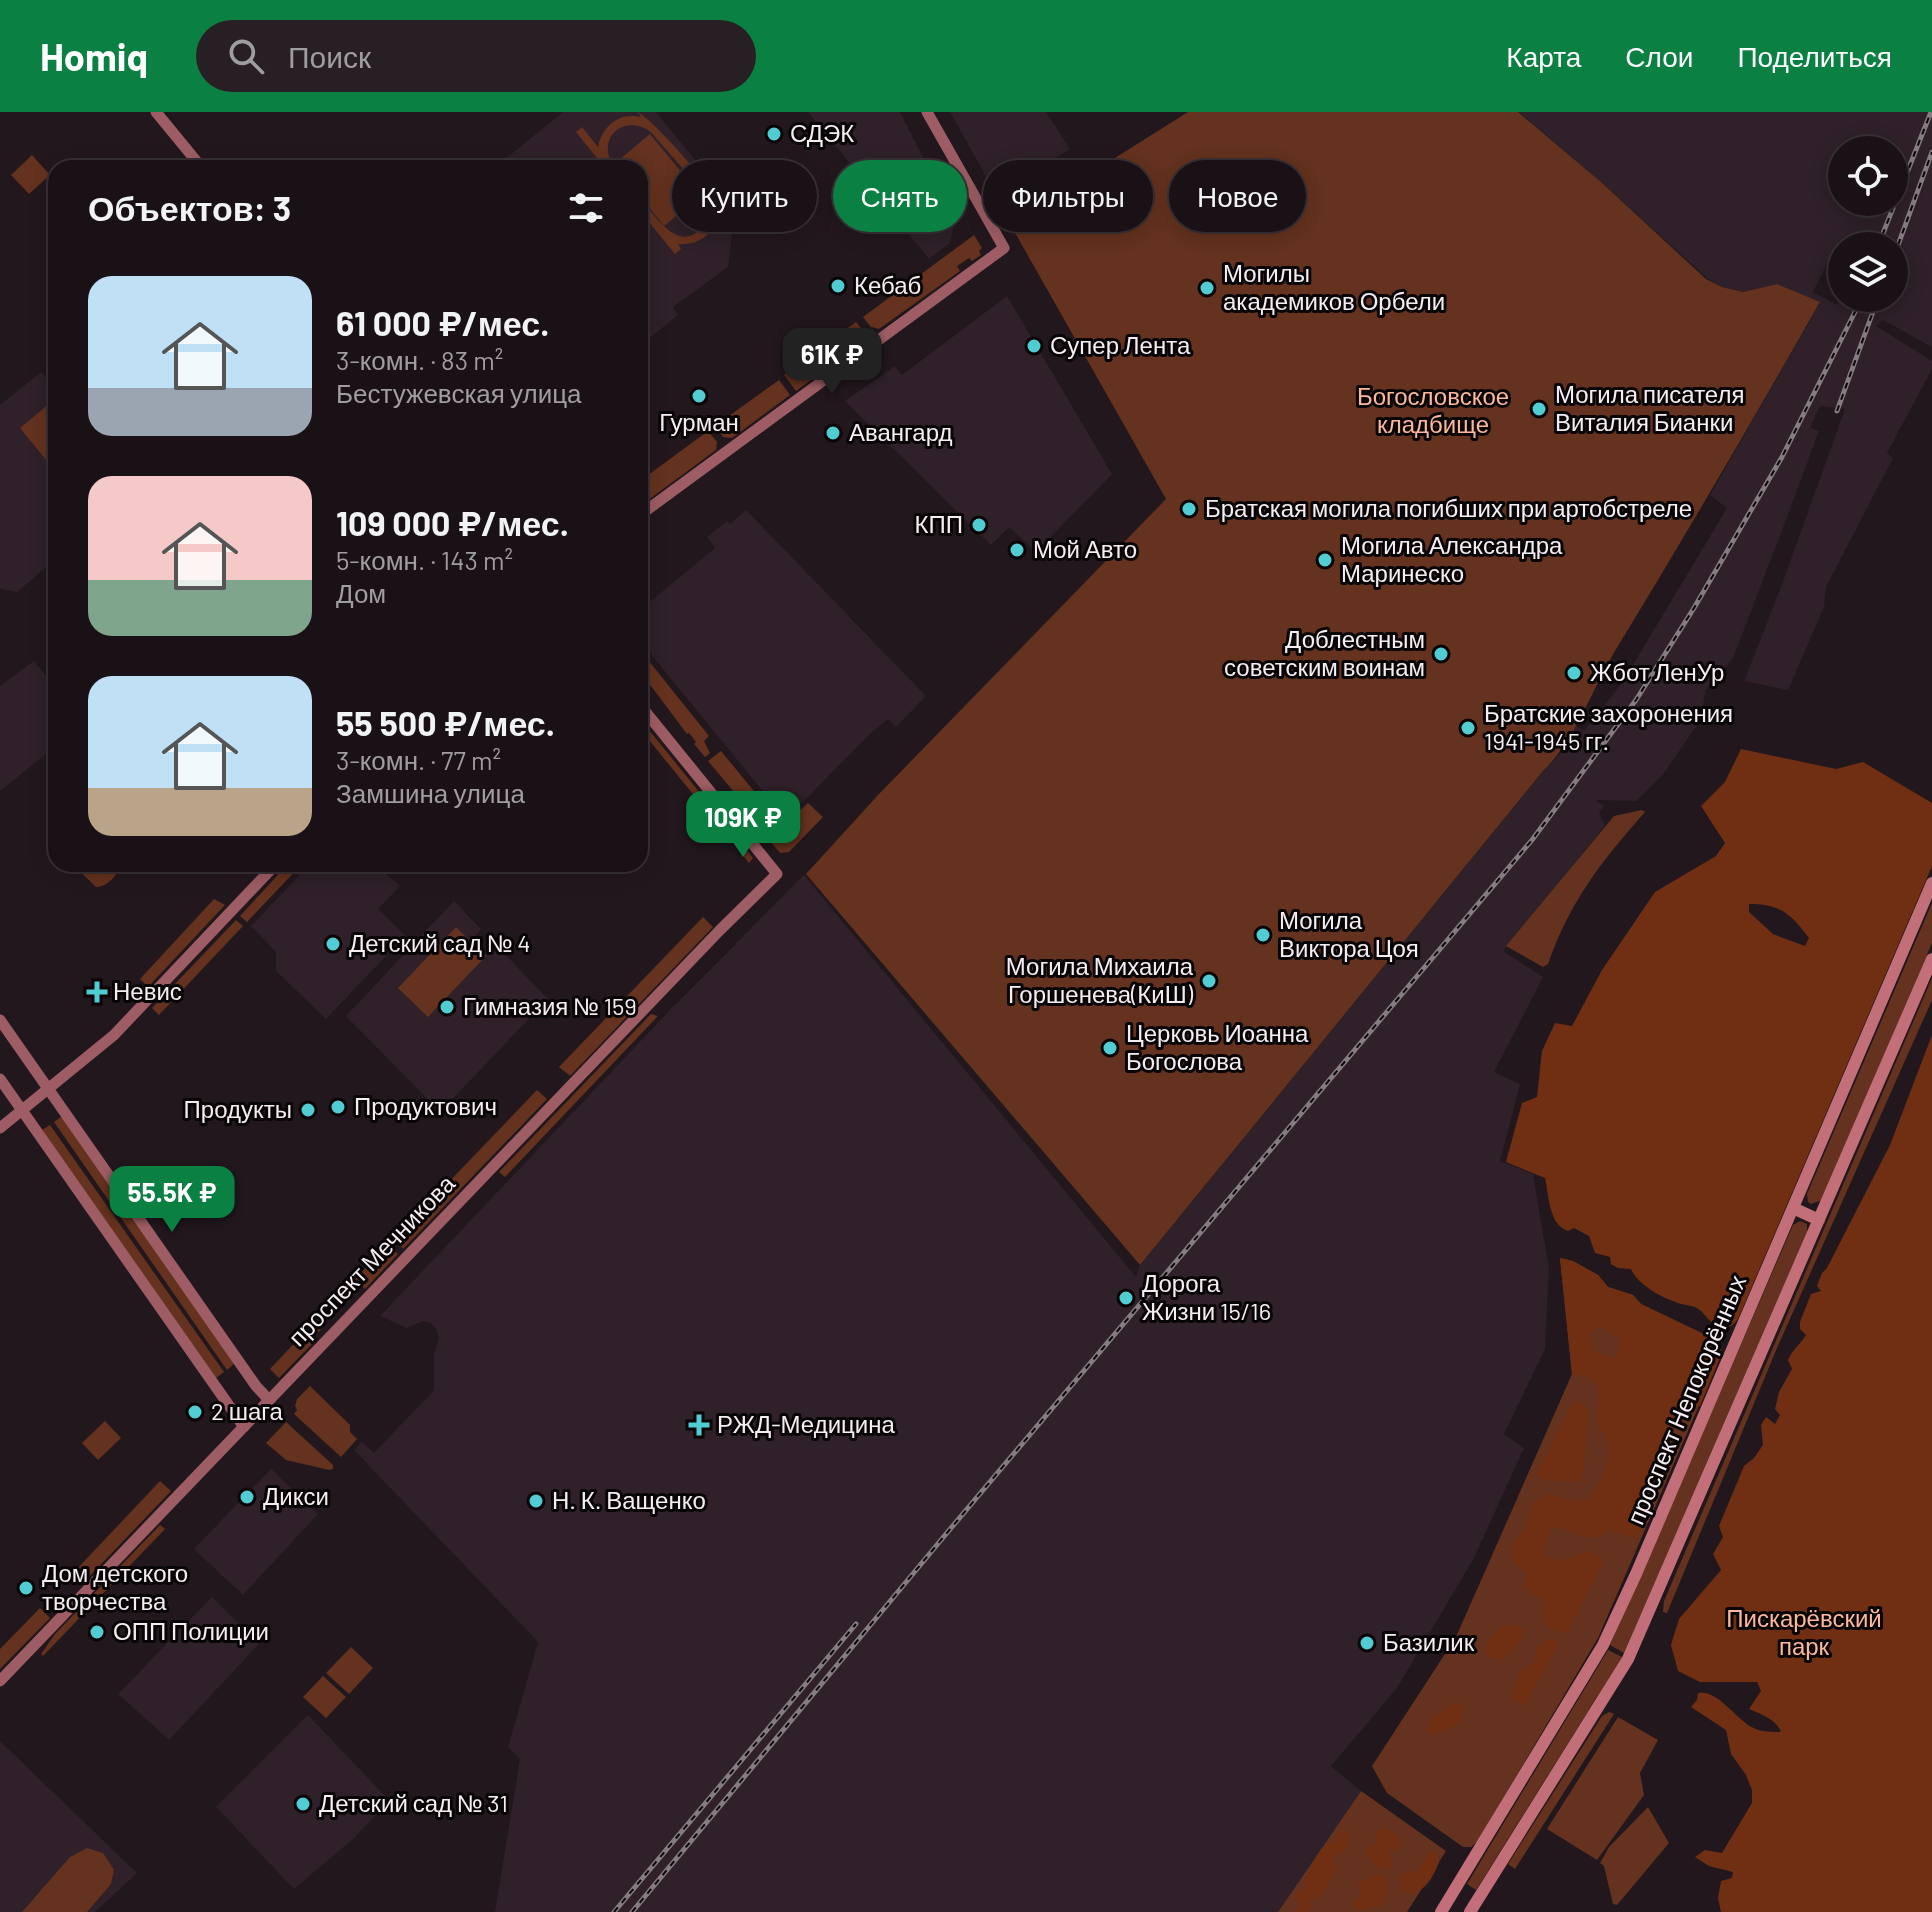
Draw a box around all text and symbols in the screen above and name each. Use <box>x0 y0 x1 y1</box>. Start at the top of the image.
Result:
search box <box>196 20 756 92</box>
text: Homiq <box>40 33 148 79</box>
icon: search <box>224 34 268 78</box>
text: Поиск <box>288 38 371 74</box>
text: Карта <box>1506 39 1581 73</box>
text: Слои <box>1625 39 1693 73</box>
text: Поделиться <box>1737 39 1892 73</box>
place label: СДЭК <box>790 118 854 147</box>
marker: СДЭК <box>765 125 783 143</box>
map controls <box>1828 136 1908 312</box>
button: locate <box>1828 136 1908 216</box>
chip: Купить <box>672 160 817 232</box>
chip: Снять <box>833 160 967 232</box>
chip: Фильтры <box>983 160 1153 232</box>
chip: Новое <box>1169 160 1306 232</box>
icon: filters <box>564 186 608 230</box>
text: Объектов: 3 <box>88 187 291 228</box>
button: layers <box>1828 232 1908 312</box>
place label: Могилы академиков Орбели <box>1223 258 1445 315</box>
place label: Кебаб <box>854 270 921 299</box>
marker: Кебаб <box>829 277 847 295</box>
marker: Могилы академиков Орбели <box>1198 279 1216 297</box>
text: 61 000 ₽/мес. <box>336 302 549 343</box>
icon: home <box>152 308 248 404</box>
pin: 61K ₽ <box>776 328 888 396</box>
place label: Супер Лента <box>1050 330 1191 359</box>
marker: Супер Лента <box>1025 337 1043 355</box>
text: 61K ₽ <box>801 338 863 369</box>
text: 3-комн. · 83 m² <box>336 344 503 375</box>
text: Бестужевская улица <box>336 377 582 408</box>
place label: Могила писателя Виталия Бианки <box>1555 379 1744 436</box>
park label: Богословское кладбище <box>1357 381 1509 438</box>
marker: Гурман <box>690 387 708 405</box>
marker: Могила писателя Виталия Бианки <box>1530 400 1548 418</box>
place label: Гурман <box>659 407 739 436</box>
place label: Авангард <box>849 417 952 446</box>
marker: Авангард <box>824 424 842 442</box>
place label: Братская могила погибших при артобстреле <box>1205 493 1692 522</box>
marker: Братская могила погибших при артобстреле <box>1180 500 1198 518</box>
text: 109 000 ₽/мес. <box>336 502 569 543</box>
icon: home <box>152 508 248 604</box>
place label: КПП <box>915 509 963 538</box>
marker: КПП <box>970 516 988 534</box>
place label: Могила Александра Маринеско <box>1341 530 1563 587</box>
place label: Мой Авто <box>1033 534 1137 563</box>
marker: Мой Авто <box>1008 541 1026 559</box>
text: 5-комн. · 143 m² <box>336 544 513 575</box>
marker: Могила Александра Маринеско <box>1316 551 1334 569</box>
text: Дом <box>336 577 386 608</box>
place label: Доблестным советским воинам <box>1224 624 1425 681</box>
marker: Доблестным советским воинам <box>1432 645 1450 663</box>
place label: Жбот ЛенУр <box>1590 657 1724 686</box>
marker: Жбот ЛенУр <box>1565 664 1583 682</box>
place label: Братские захоронения 1941-1945 гг. <box>1484 698 1733 755</box>
text: 55 500 ₽/мес. <box>336 702 555 743</box>
icon: home <box>152 708 248 804</box>
marker: Братские захоронения 1941-1945 гг. <box>1459 719 1477 737</box>
text: 3-комн. · 77 m² <box>336 744 501 775</box>
text: Замшина улица <box>336 777 525 808</box>
pin: 109K ₽ <box>678 791 808 859</box>
text: 109K ₽ <box>704 801 782 832</box>
place label: Могила Виктора Цоя <box>1279 905 1419 962</box>
marker: Могила Виктора Цоя <box>1254 926 1272 944</box>
place label: Детский сад № 4 <box>349 928 531 957</box>
marker: Детский сад № 4 <box>324 935 342 953</box>
place label: Могила Михаила Горшенева(КиШ) <box>1006 951 1194 1008</box>
marker: Могила Михаила Горшенева(КиШ) <box>1200 972 1218 990</box>
place label: Невис <box>113 976 182 1005</box>
marker: Невис <box>88 983 106 1001</box>
place label: Гимназия № 159 <box>463 991 637 1020</box>
marker: Гимназия № 159 <box>438 998 456 1016</box>
place label: Церковь Иоанна Богослова <box>1126 1018 1309 1075</box>
marker: Церковь Иоанна Богослова <box>1101 1039 1119 1057</box>
place label: Продуктович <box>354 1091 497 1120</box>
place label: Продукты <box>184 1094 292 1123</box>
marker: Продуктович <box>329 1098 347 1116</box>
marker: Продукты <box>299 1101 317 1119</box>
pin: 55.5K ₽ <box>98 1166 246 1234</box>
street label: проспект Мечникова <box>282 1168 460 1352</box>
text: 55.5K ₽ <box>128 1176 216 1207</box>
place label: Дорога Жизни 15/16 <box>1142 1268 1271 1325</box>
street label: проспект Непокорённых <box>1620 1270 1751 1529</box>
marker: Дорога Жизни 15/16 <box>1117 1289 1135 1307</box>
place label: 2 шага <box>211 1396 283 1425</box>
marker: 2 шага <box>186 1403 204 1421</box>
place label: РЖД-Медицина <box>717 1409 896 1438</box>
marker: РЖД-Медицина <box>688 1414 710 1436</box>
place label: Дикси <box>263 1481 329 1510</box>
place label: Н. К. Ващенко <box>552 1485 706 1514</box>
marker: Дикси <box>238 1488 256 1506</box>
marker: Н. К. Ващенко <box>527 1492 545 1510</box>
place label: Дом детского творчества <box>42 1558 188 1615</box>
marker: Дом детского творчества <box>17 1579 35 1597</box>
park label: Пискарёвский парк <box>1726 1603 1882 1660</box>
place label: ОПП Полиции <box>113 1616 269 1645</box>
marker: ОПП Полиции <box>88 1623 106 1641</box>
place label: Базилик <box>1383 1627 1475 1656</box>
marker: Базилик <box>1358 1634 1376 1652</box>
place label: Детский сад № 31 <box>319 1788 508 1817</box>
marker: Детский сад № 31 <box>294 1795 312 1813</box>

